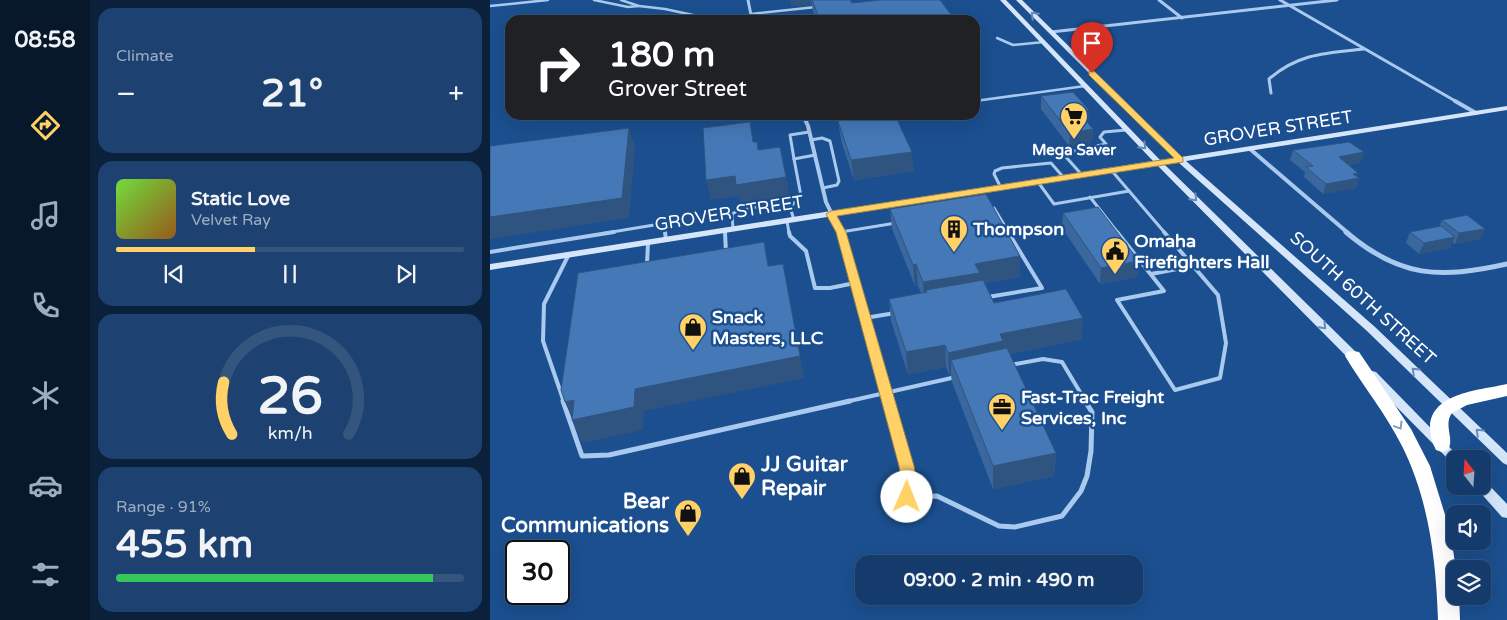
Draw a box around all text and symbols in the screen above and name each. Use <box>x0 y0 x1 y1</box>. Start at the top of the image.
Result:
one-way arrow <box>1031 11 1040 20</box>
pin <box>1071 22 1113 73</box>
text: 08:58 <box>15 27 75 53</box>
icon: arrive <box>1078 29 1106 57</box>
text: 180 m <box>608 34 715 76</box>
icon: right <box>525 35 590 100</box>
text: Climate <box>116 46 174 66</box>
text: 21° <box>261 71 323 117</box>
text: Grover Street <box>608 76 747 102</box>
text: − <box>116 77 136 111</box>
text: + <box>448 77 464 111</box>
supermarket icon: Mega Saver <box>1059 101 1089 140</box>
street label: GROVER STREET <box>1202 105 1354 151</box>
icon: directions <box>28 108 63 143</box>
place label: Mega Saver <box>1032 141 1116 160</box>
one-way arrow <box>1137 141 1146 150</box>
text: Static Love <box>191 188 290 210</box>
street label: GROVER STREET <box>653 190 805 236</box>
one-way arrow <box>1189 192 1198 201</box>
icon: music <box>28 198 63 233</box>
text: Velvet Ray <box>191 210 271 230</box>
building icon: Thompson <box>939 214 969 253</box>
place label: Thompson <box>972 218 1064 240</box>
street label: SOUTH 60TH STREET <box>1286 227 1440 369</box>
place label: Omaha Firefighters Hall <box>1134 230 1269 273</box>
public building icon: Omaha Firefighters Hall <box>1100 236 1130 275</box>
icon: previous <box>160 260 188 288</box>
icon: pause <box>276 260 304 288</box>
icon: next <box>392 260 420 288</box>
icon: phone <box>28 288 63 323</box>
place label: Snack Masters, LLC <box>712 306 824 349</box>
shop icon: Snack Masters, LLC <box>678 312 708 351</box>
one-way arrow <box>1317 320 1326 329</box>
text: 26 <box>257 365 323 428</box>
one-way arrow <box>1412 368 1421 377</box>
icon: climate <box>28 378 63 413</box>
place label: Fast-Trac Freight Services, Inc <box>1021 386 1164 429</box>
office icon: Fast-Trac Freight Services, Inc <box>987 392 1017 431</box>
one-way arrow <box>1392 420 1402 429</box>
text: km/h <box>268 423 312 444</box>
one-way arrow <box>1476 429 1485 438</box>
north arrow <box>1446 450 1491 495</box>
map controls <box>1446 450 1491 605</box>
place label: JJ Guitar Repair <box>760 452 849 501</box>
shop icon: JJ Guitar Repair <box>727 461 757 500</box>
icon: car <box>28 468 63 503</box>
position arrow <box>880 470 932 522</box>
place label: Bear Communications <box>501 489 670 538</box>
text: Range · 91% <box>116 497 211 517</box>
shop icon: Bear Communications <box>673 498 703 537</box>
button: sound <box>1446 505 1491 550</box>
text: 455 km <box>116 522 253 568</box>
speed limit sign: 30 <box>505 540 570 605</box>
icon: filters <box>28 557 63 592</box>
button: layers <box>1446 560 1491 605</box>
text: 09:00 · 2 min · 490 m <box>903 569 1095 591</box>

